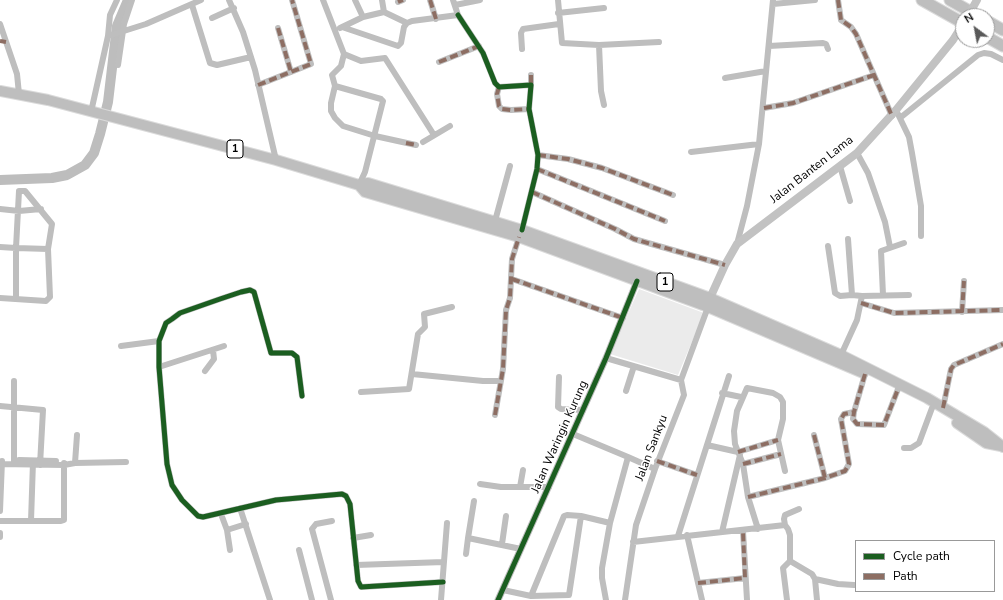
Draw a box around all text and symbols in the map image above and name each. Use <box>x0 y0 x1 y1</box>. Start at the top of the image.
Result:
north arrow <box>955 8 995 48</box>
text: N <box>961 10 976 27</box>
street label: Jalan Banten Lama <box>768 133 856 207</box>
road number: 1 <box>227 140 243 158</box>
road number: 1 <box>657 273 673 291</box>
street label: Jalan Waringin Kurung <box>529 379 591 495</box>
street label: Jalan Sankyu <box>633 413 671 483</box>
legend <box>855 540 995 592</box>
text: Cycle path <box>893 548 950 564</box>
text: Path <box>893 568 918 584</box>

